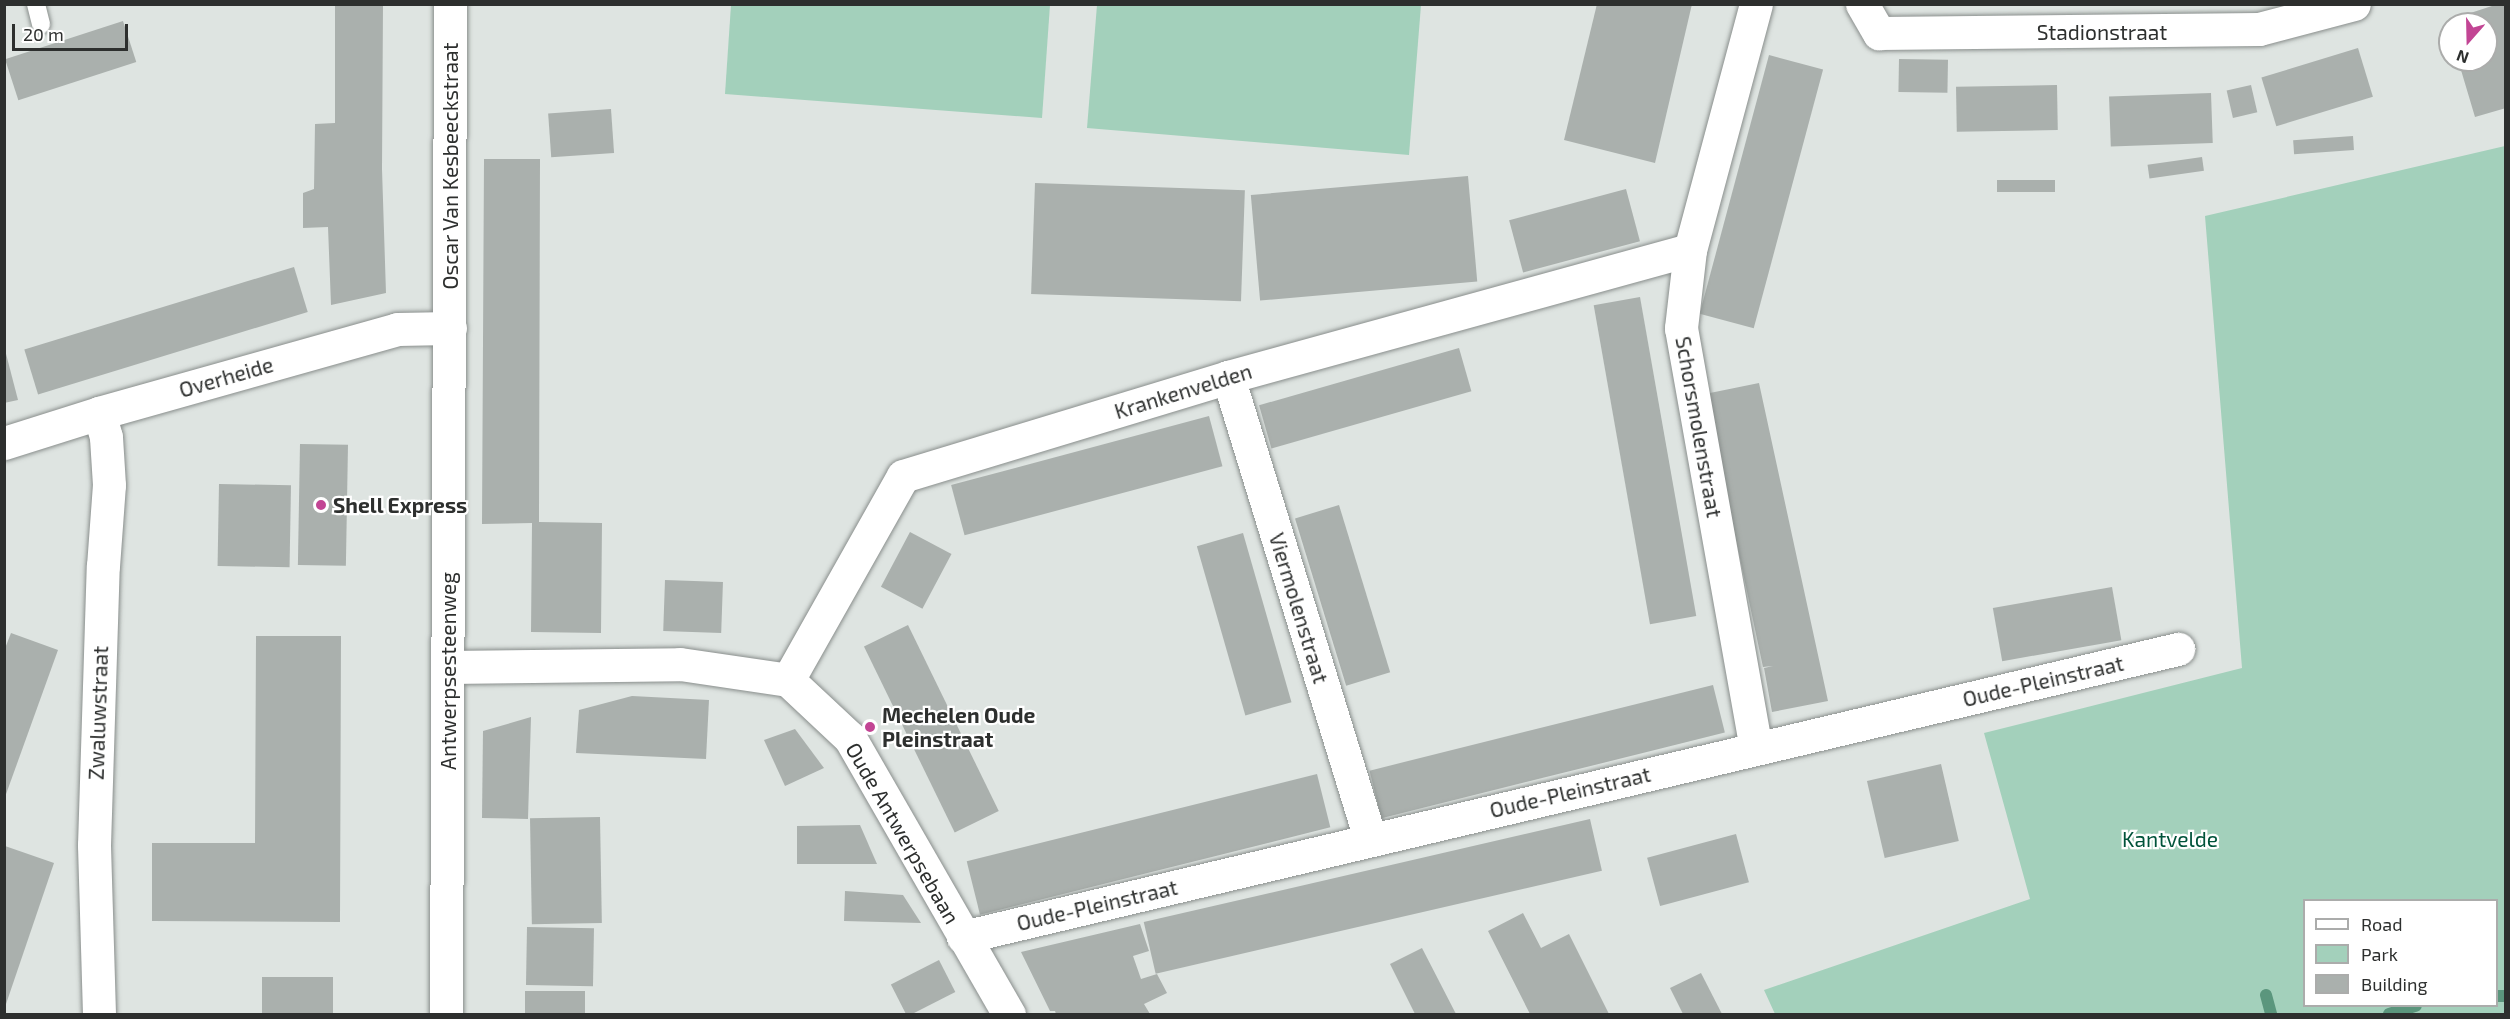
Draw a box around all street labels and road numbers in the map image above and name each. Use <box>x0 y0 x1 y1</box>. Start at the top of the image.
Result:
street label: Stadionstraat <box>2037 19 2167 45</box>
street label: Oscar Van Kesbeeckstraat <box>437 42 463 290</box>
street label: Schorsmolenstraat <box>1671 334 1727 520</box>
street label: Overheide <box>176 352 276 402</box>
street label: Krankenvelden <box>1111 358 1255 424</box>
street label: Viermolenstraat <box>1264 530 1334 686</box>
street label: Antwerpsesteenweg <box>435 572 461 770</box>
street label: Zwaluwstraat <box>83 646 113 780</box>
street label: Oude-Pleinstraat <box>1960 650 2126 712</box>
street label: Oude Antwerpsebaan <box>841 738 965 928</box>
street label: Oude-Pleinstraat <box>1487 761 1653 823</box>
street label: Oude-Pleinstraat <box>1014 874 1180 936</box>

